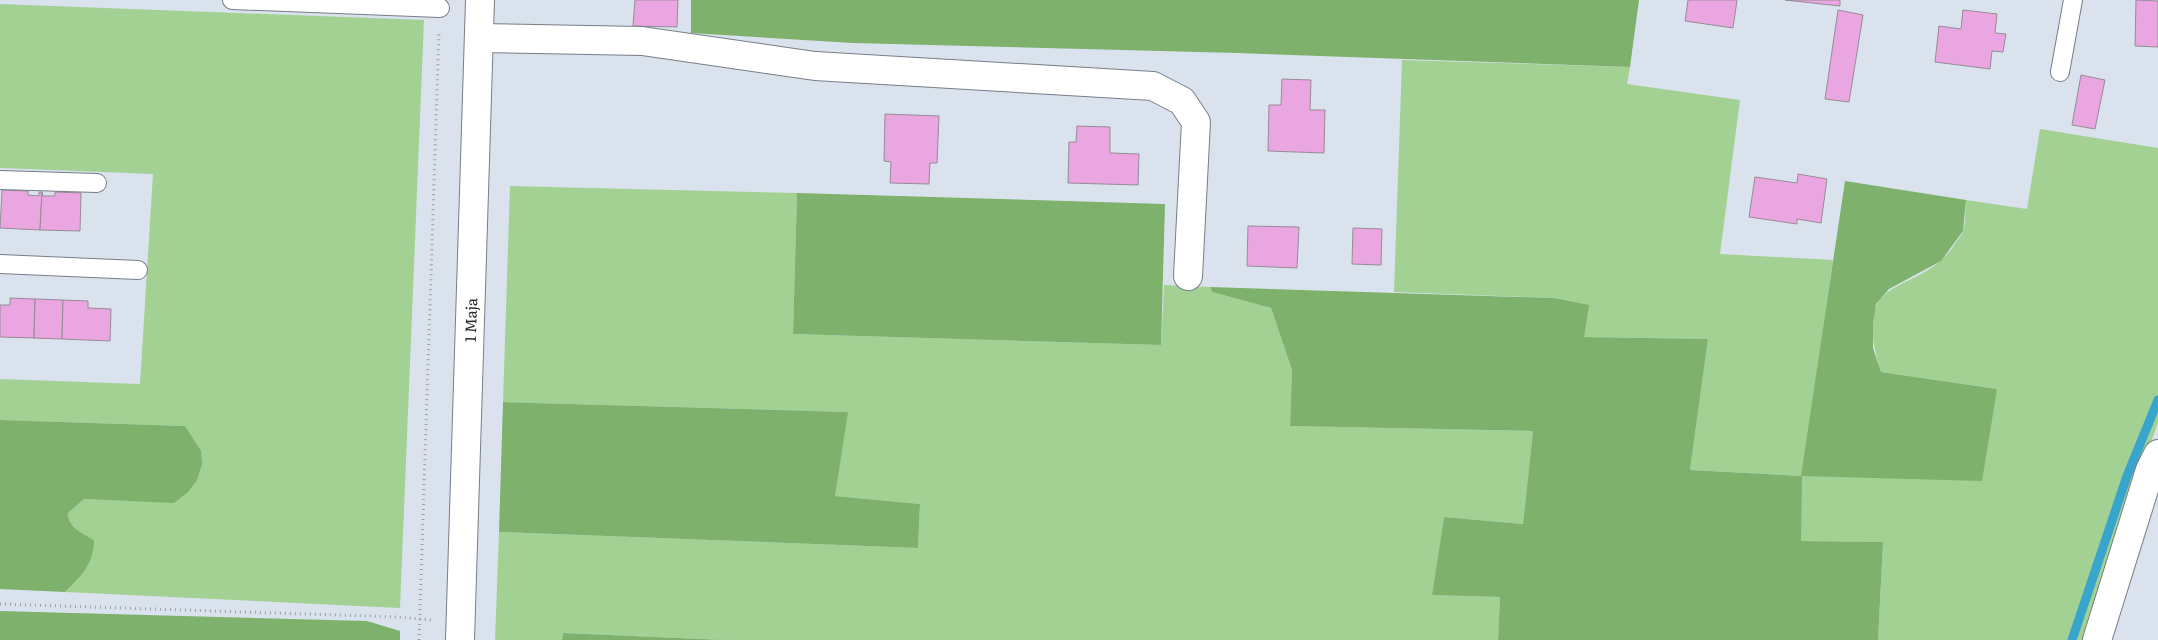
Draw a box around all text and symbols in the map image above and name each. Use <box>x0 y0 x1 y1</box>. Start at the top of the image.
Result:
street label: 1 Maja <box>458 297 482 342</box>

